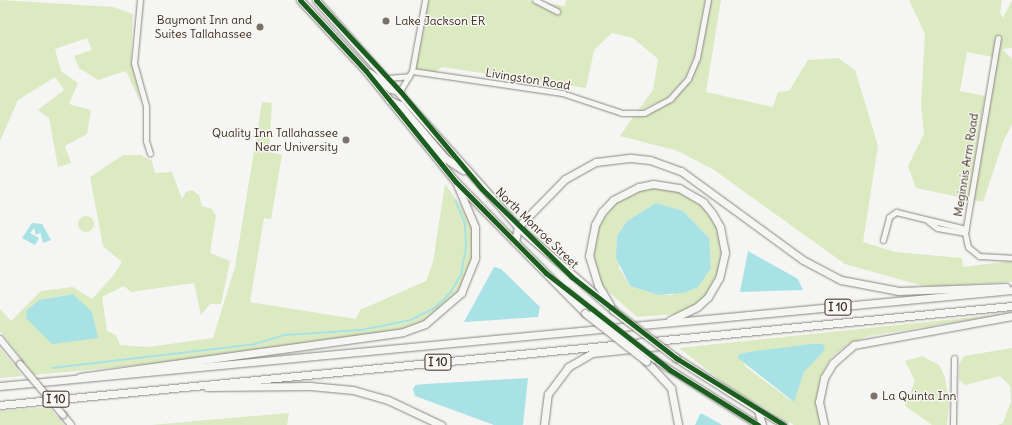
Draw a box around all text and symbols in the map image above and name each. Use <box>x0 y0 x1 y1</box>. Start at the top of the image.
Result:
place label: Baymont Inn and Suites Tallahassee <box>155 13 252 41</box>
place label: Lake Jackson ER <box>395 14 485 28</box>
marker: Lake Jackson ER <box>380 15 392 27</box>
marker: Baymont Inn and Suites Tallahassee <box>255 22 265 32</box>
street label: Livingston Road <box>485 65 571 93</box>
street label: Meginnis Arm Road <box>951 112 981 218</box>
place label: Quality Inn Tallahassee Near University <box>212 126 338 154</box>
marker: Quality Inn Tallahassee Near University <box>341 135 351 145</box>
street label: North Monroe Street <box>492 185 582 271</box>
road number: I 10 <box>824 298 852 316</box>
road number: I 10 <box>424 353 452 371</box>
place label: La Quinta Inn <box>882 389 957 403</box>
road number: I 10 <box>42 390 70 408</box>
marker: La Quinta Inn <box>869 391 879 401</box>

